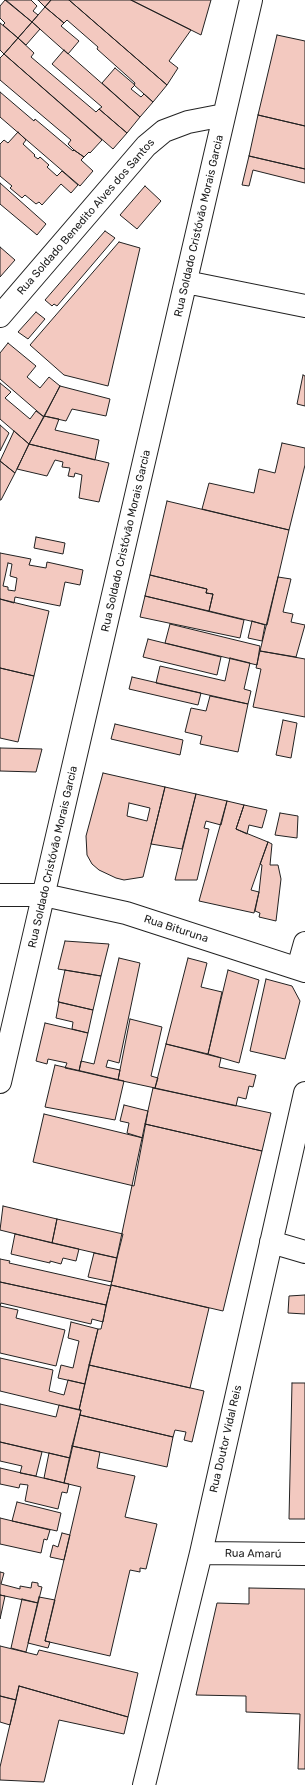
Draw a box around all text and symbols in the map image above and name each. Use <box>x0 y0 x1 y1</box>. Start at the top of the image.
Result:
street label: Rua Soldado Cristóvão Morais Garcia <box>172 134 226 318</box>
street label: Rua Soldado Benedito Alves dos Santos <box>15 136 157 298</box>
street label: Rua Soldado Cristóvão Morais Garcia <box>99 449 153 633</box>
street label: Rua Soldado Cristóvão Morais Garcia <box>26 765 80 949</box>
street label: Rua Bituruna <box>142 912 210 946</box>
street label: Rua Doutor Vidal Reis <box>207 1384 245 1494</box>
street label: Rua Amarú <box>225 1547 281 1561</box>

